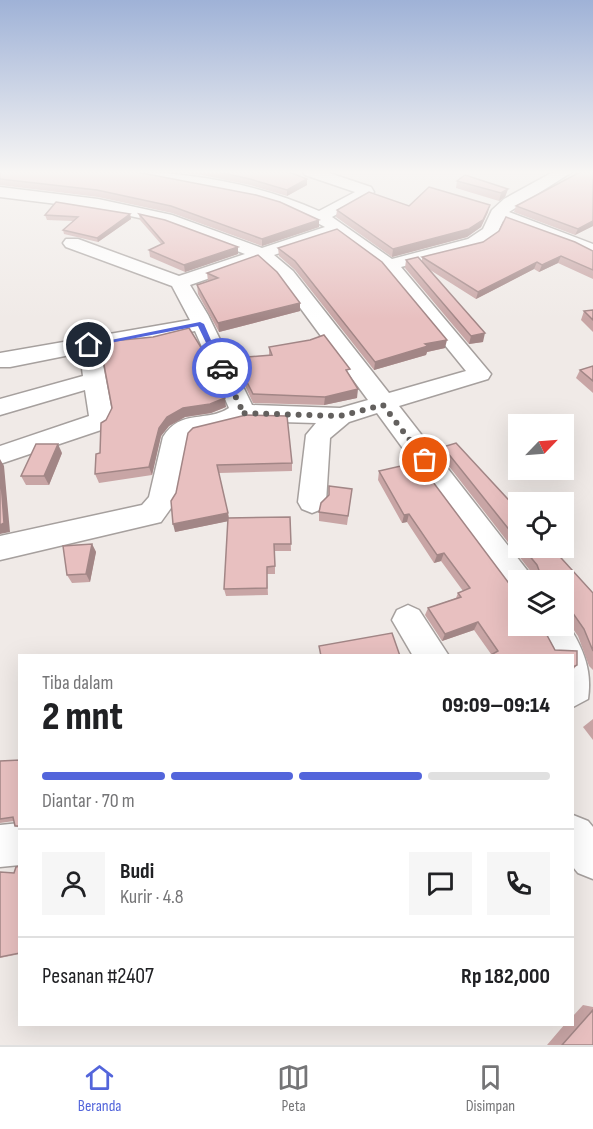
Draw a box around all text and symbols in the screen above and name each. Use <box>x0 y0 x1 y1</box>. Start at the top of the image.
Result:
pin <box>63 319 114 370</box>
icon: home <box>72 328 105 361</box>
courier <box>192 338 252 398</box>
icon: car <box>206 352 239 385</box>
north arrow <box>508 414 574 480</box>
map controls <box>508 414 574 636</box>
pin <box>399 434 450 485</box>
icon: bag <box>408 443 441 476</box>
button: locate <box>508 492 574 558</box>
button: layers <box>508 570 574 636</box>
text: Tiba dalam <box>42 671 113 695</box>
text: 09:09–09:14 <box>442 692 550 719</box>
text: 2 mnt <box>42 694 123 741</box>
text: Diantar · 70 m <box>42 789 135 813</box>
button: person <box>42 852 105 915</box>
button: chat <box>409 852 472 915</box>
button: phone <box>487 852 550 915</box>
text: Budi <box>120 858 154 885</box>
text: Kurir · 4.8 <box>120 885 184 909</box>
text: Pesanan #2407 <box>42 963 154 990</box>
text: Rp 182,000 <box>461 963 550 990</box>
tab: Beranda <box>78 1061 122 1116</box>
tab: Peta <box>277 1061 310 1116</box>
tab: Disimpan <box>466 1061 515 1116</box>

